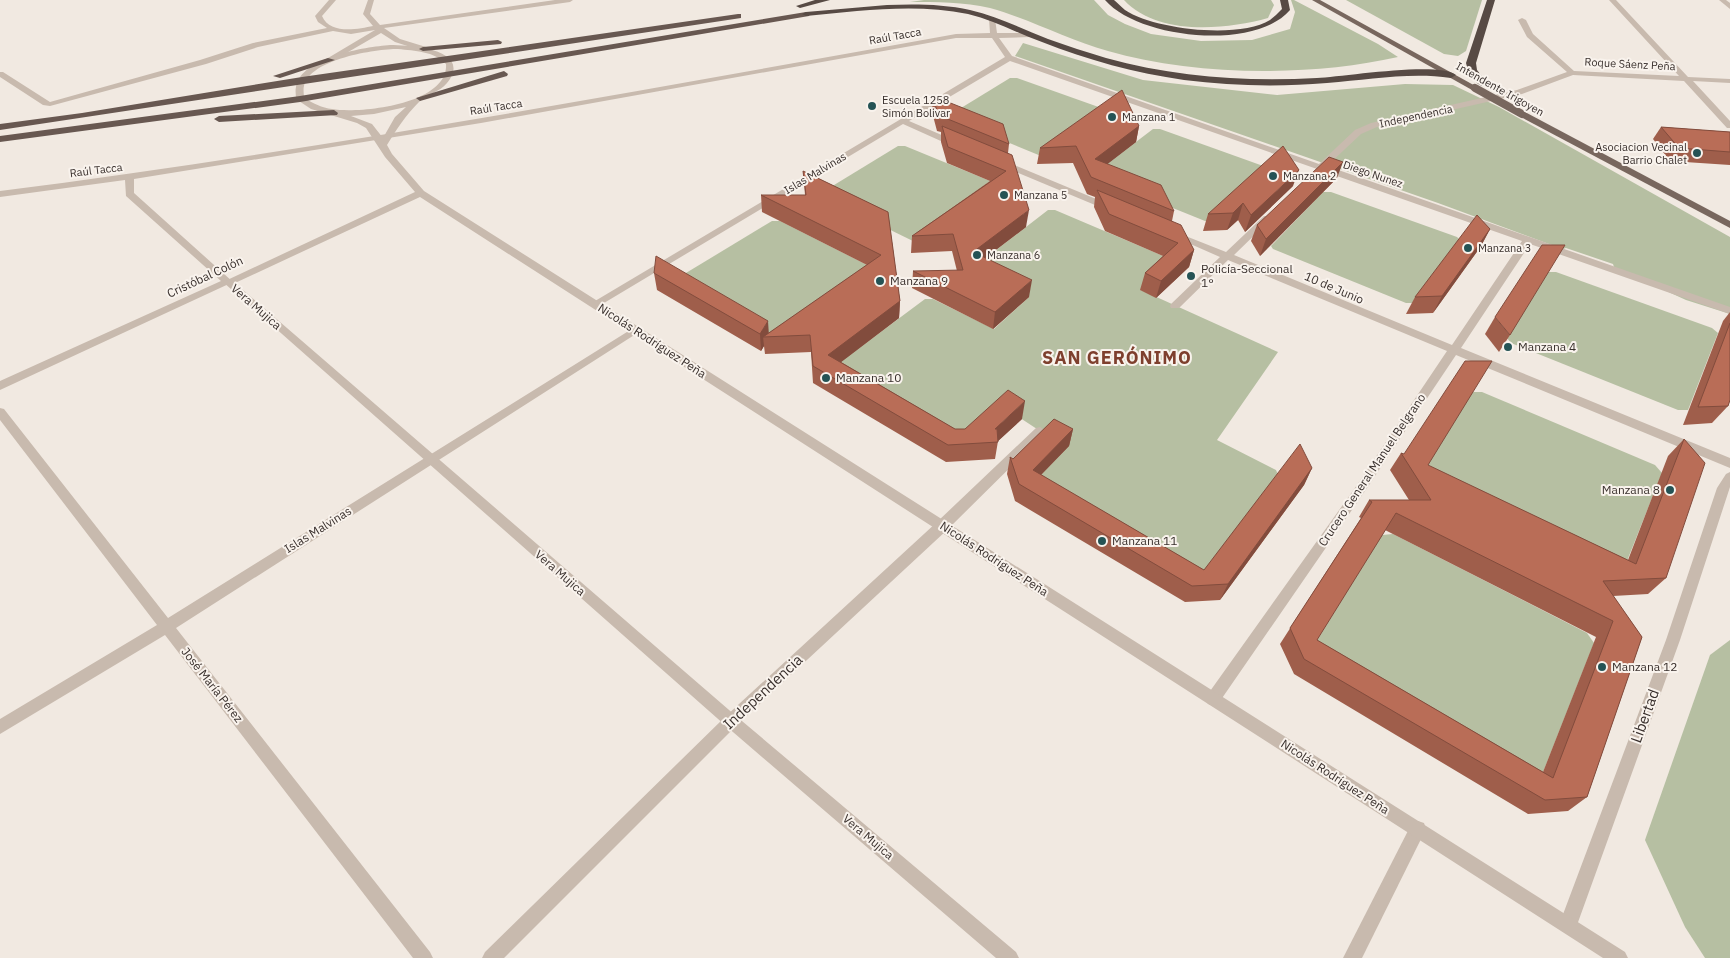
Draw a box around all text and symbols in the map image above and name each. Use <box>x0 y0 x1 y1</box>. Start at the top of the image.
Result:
street label: Raúl Tacca <box>868 24 922 47</box>
street label: Roque Sáenz Peña <box>1584 55 1676 73</box>
street label: Intendente Irigoyen <box>1453 59 1547 119</box>
place label: Escuela 1258 Simón Bolivar <box>882 93 950 120</box>
street label: Raúl Tacca <box>469 96 523 118</box>
marker: Escuela 1258 Simón Bolivar <box>866 100 878 112</box>
street label: Independencia <box>1378 101 1454 131</box>
place label: Manzana 1 <box>1122 110 1176 124</box>
marker: Manzana 1 <box>1106 111 1118 123</box>
place label: Asociacion Vecinal Barrio Chalet <box>1595 140 1687 167</box>
marker: Asociacion Vecinal Barrio Chalet <box>1691 147 1703 159</box>
street label: Islas Malvinas <box>781 149 849 197</box>
street label: Diego Nunez <box>1341 157 1405 191</box>
street label: Raúl Tacca <box>69 160 123 180</box>
place label: Manzana 2 <box>1283 169 1336 183</box>
marker: Manzana 2 <box>1267 170 1279 182</box>
place label: Manzana 5 <box>1014 188 1067 202</box>
marker: Manzana 5 <box>998 189 1010 201</box>
place label: Manzana 3 <box>1478 241 1531 255</box>
marker: Manzana 3 <box>1462 242 1474 254</box>
place label: Manzana 6 <box>987 248 1040 262</box>
marker: Manzana 6 <box>971 249 983 261</box>
street label: Cristóbal Colón <box>164 252 245 301</box>
place label: Policía-Seccional 1° <box>1201 261 1293 290</box>
street label: 10 de Junio <box>1302 268 1366 307</box>
marker: Policía-Seccional 1° <box>1185 270 1197 282</box>
place label: Manzana 9 <box>890 273 948 288</box>
marker: Manzana 9 <box>874 275 886 287</box>
street label: Vera Mujica <box>228 281 285 333</box>
street label: Nicolás Rodríguez Peña <box>595 300 710 381</box>
place label: Manzana 4 <box>1518 339 1576 354</box>
marker: Manzana 4 <box>1502 341 1514 353</box>
district label: SAN GERÓNIMO <box>1042 346 1192 369</box>
place label: Manzana 10 <box>836 370 901 385</box>
marker: Manzana 10 <box>820 372 832 384</box>
street label: Crucero General Manuel Belgrano <box>1315 390 1429 549</box>
place label: Manzana 8 <box>1602 482 1660 497</box>
marker: Manzana 8 <box>1664 484 1676 496</box>
street label: Islas Malvinas <box>281 503 354 556</box>
street label: Nicolás Rodríguez Peña <box>937 518 1052 599</box>
place label: Manzana 11 <box>1112 533 1177 548</box>
marker: Manzana 11 <box>1096 535 1108 547</box>
street label: Vera Mujica <box>532 547 589 599</box>
street label: José María Pérez <box>178 644 247 725</box>
street label: Independencia <box>719 650 806 733</box>
place label: Manzana 12 <box>1612 659 1677 674</box>
marker: Manzana 12 <box>1596 661 1608 673</box>
street label: Libertad <box>1626 686 1663 745</box>
street label: Nicolás Rodríguez Peña <box>1278 736 1393 817</box>
street label: Vera Mujica <box>840 811 897 863</box>

